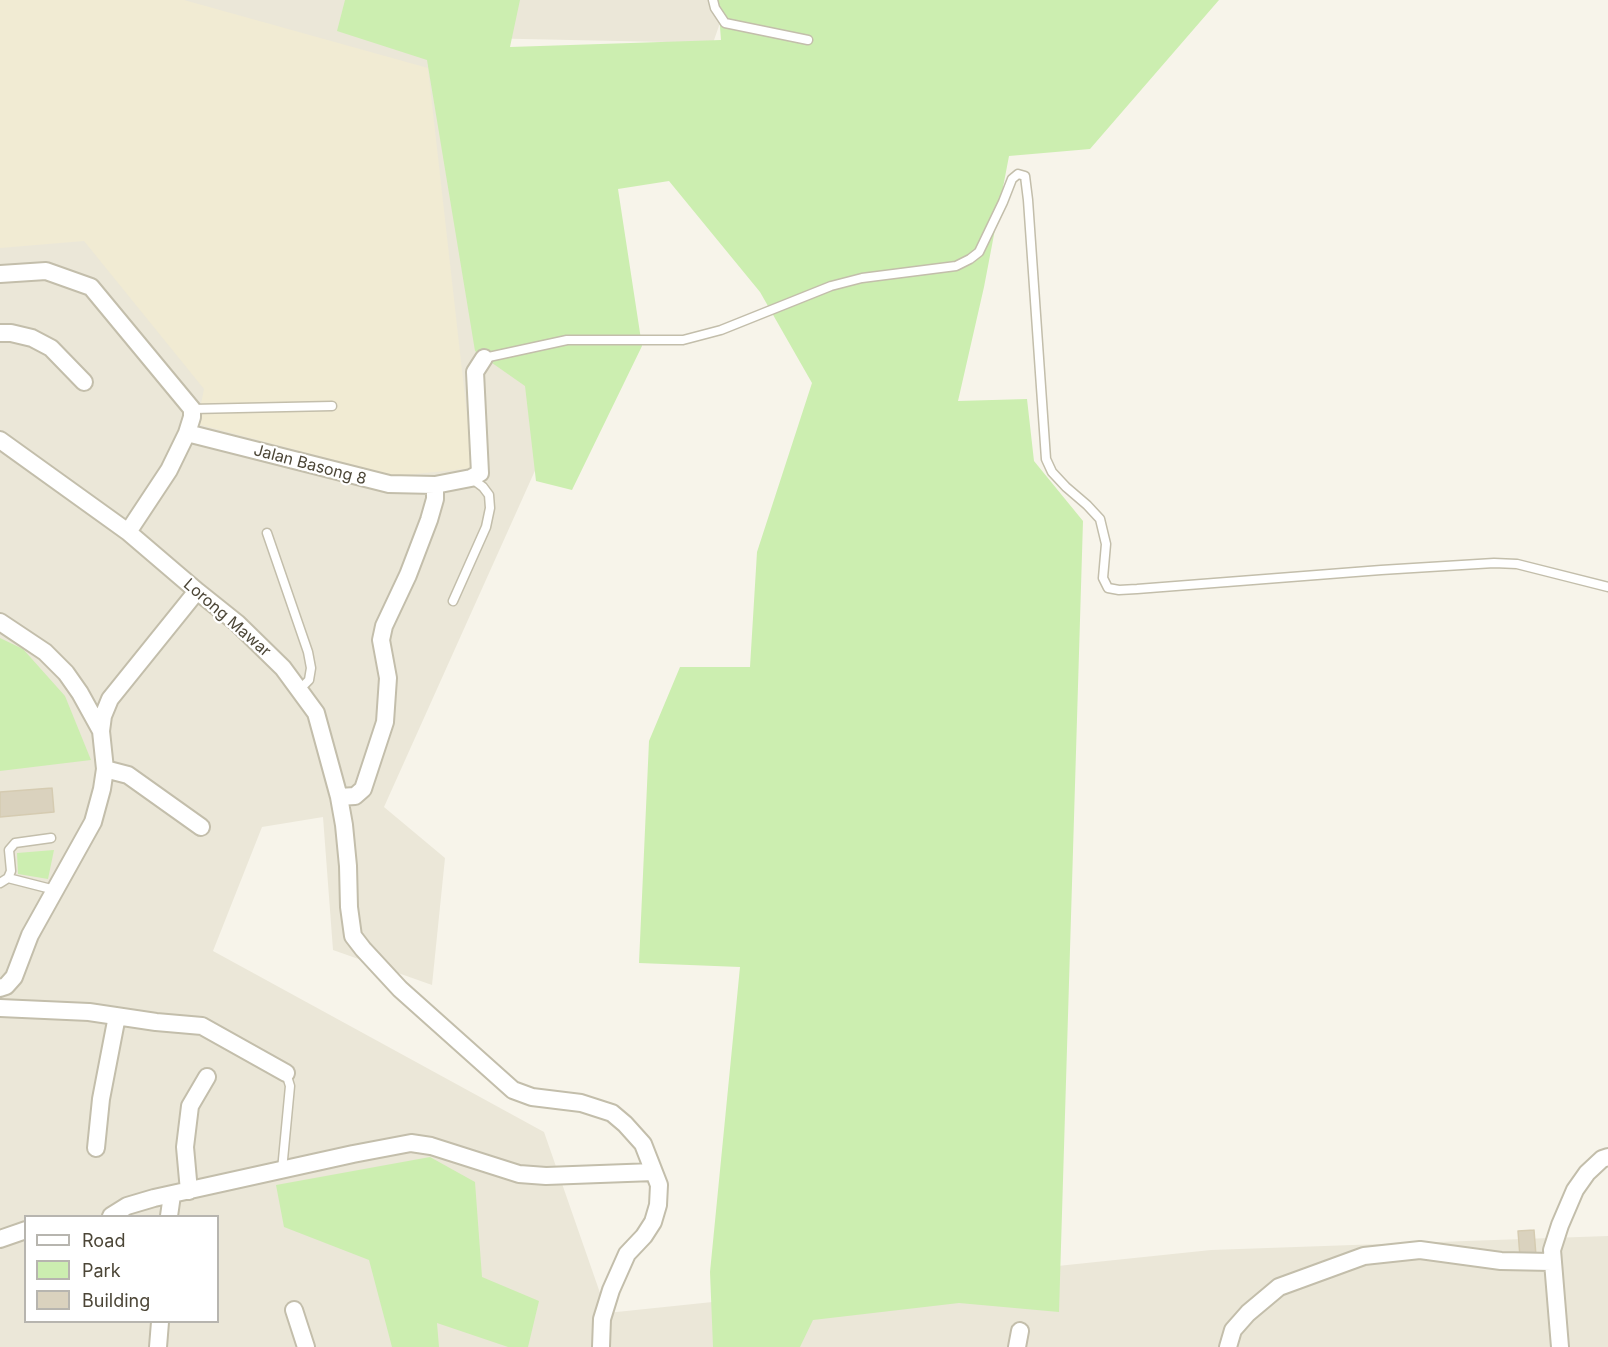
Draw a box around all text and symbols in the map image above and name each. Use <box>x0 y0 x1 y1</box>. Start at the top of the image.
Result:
street label: Jalan Basong 8 <box>251 441 369 489</box>
street label: Lorong Mawar <box>179 575 275 661</box>
legend <box>24 1215 219 1323</box>
text: Road <box>82 1230 125 1251</box>
text: Park <box>82 1260 121 1281</box>
text: Building <box>82 1290 150 1311</box>

